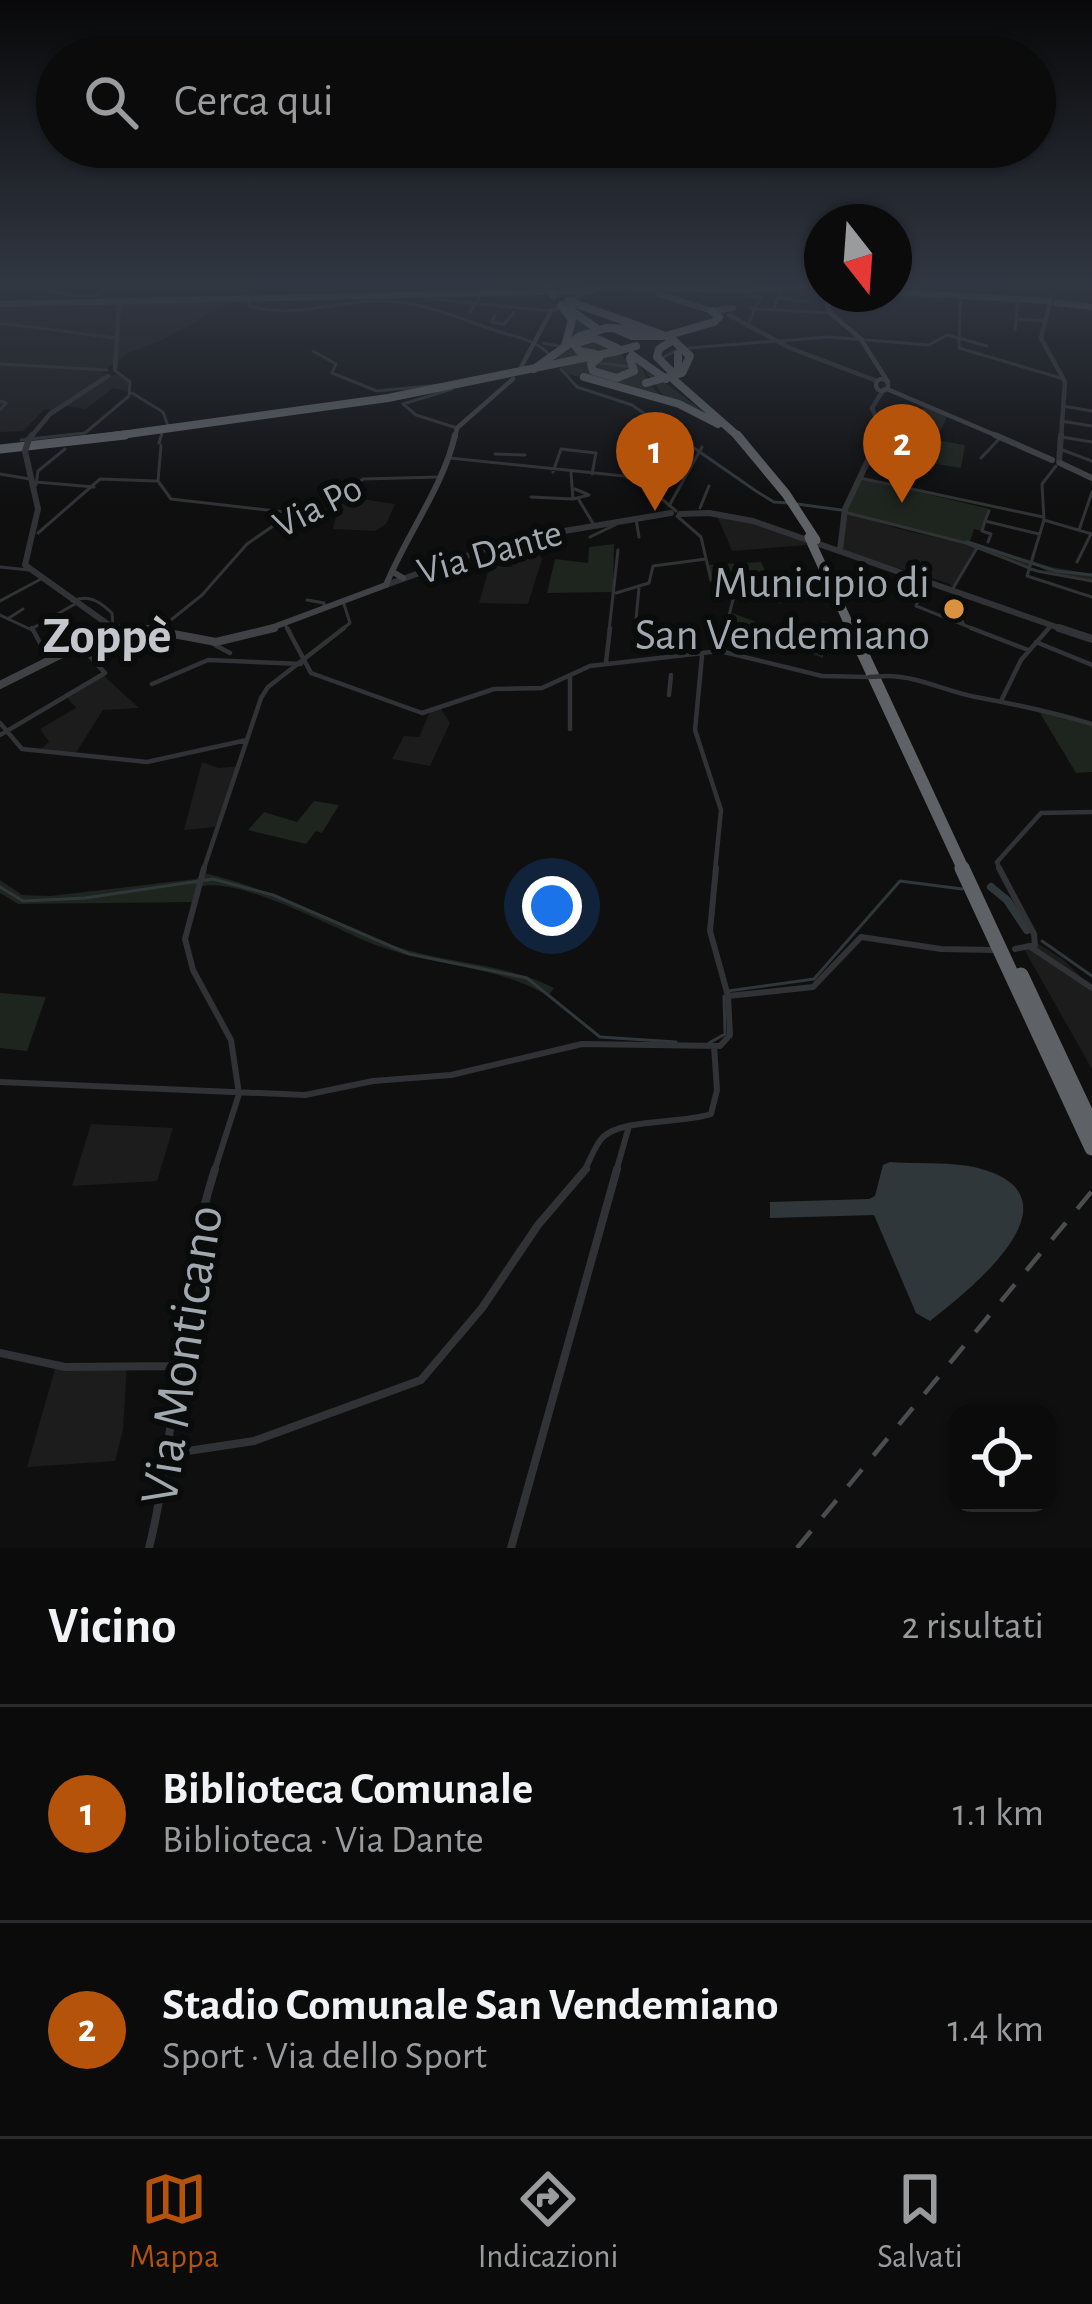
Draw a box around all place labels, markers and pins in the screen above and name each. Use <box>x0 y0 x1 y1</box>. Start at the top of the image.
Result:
pin: 2 <box>863 404 941 503</box>
pin: 1 <box>616 412 694 511</box>
place label: Municipio di San Vendemiano <box>635 561 930 658</box>
marker: Municipio di San Vendemiano <box>941 596 967 622</box>

